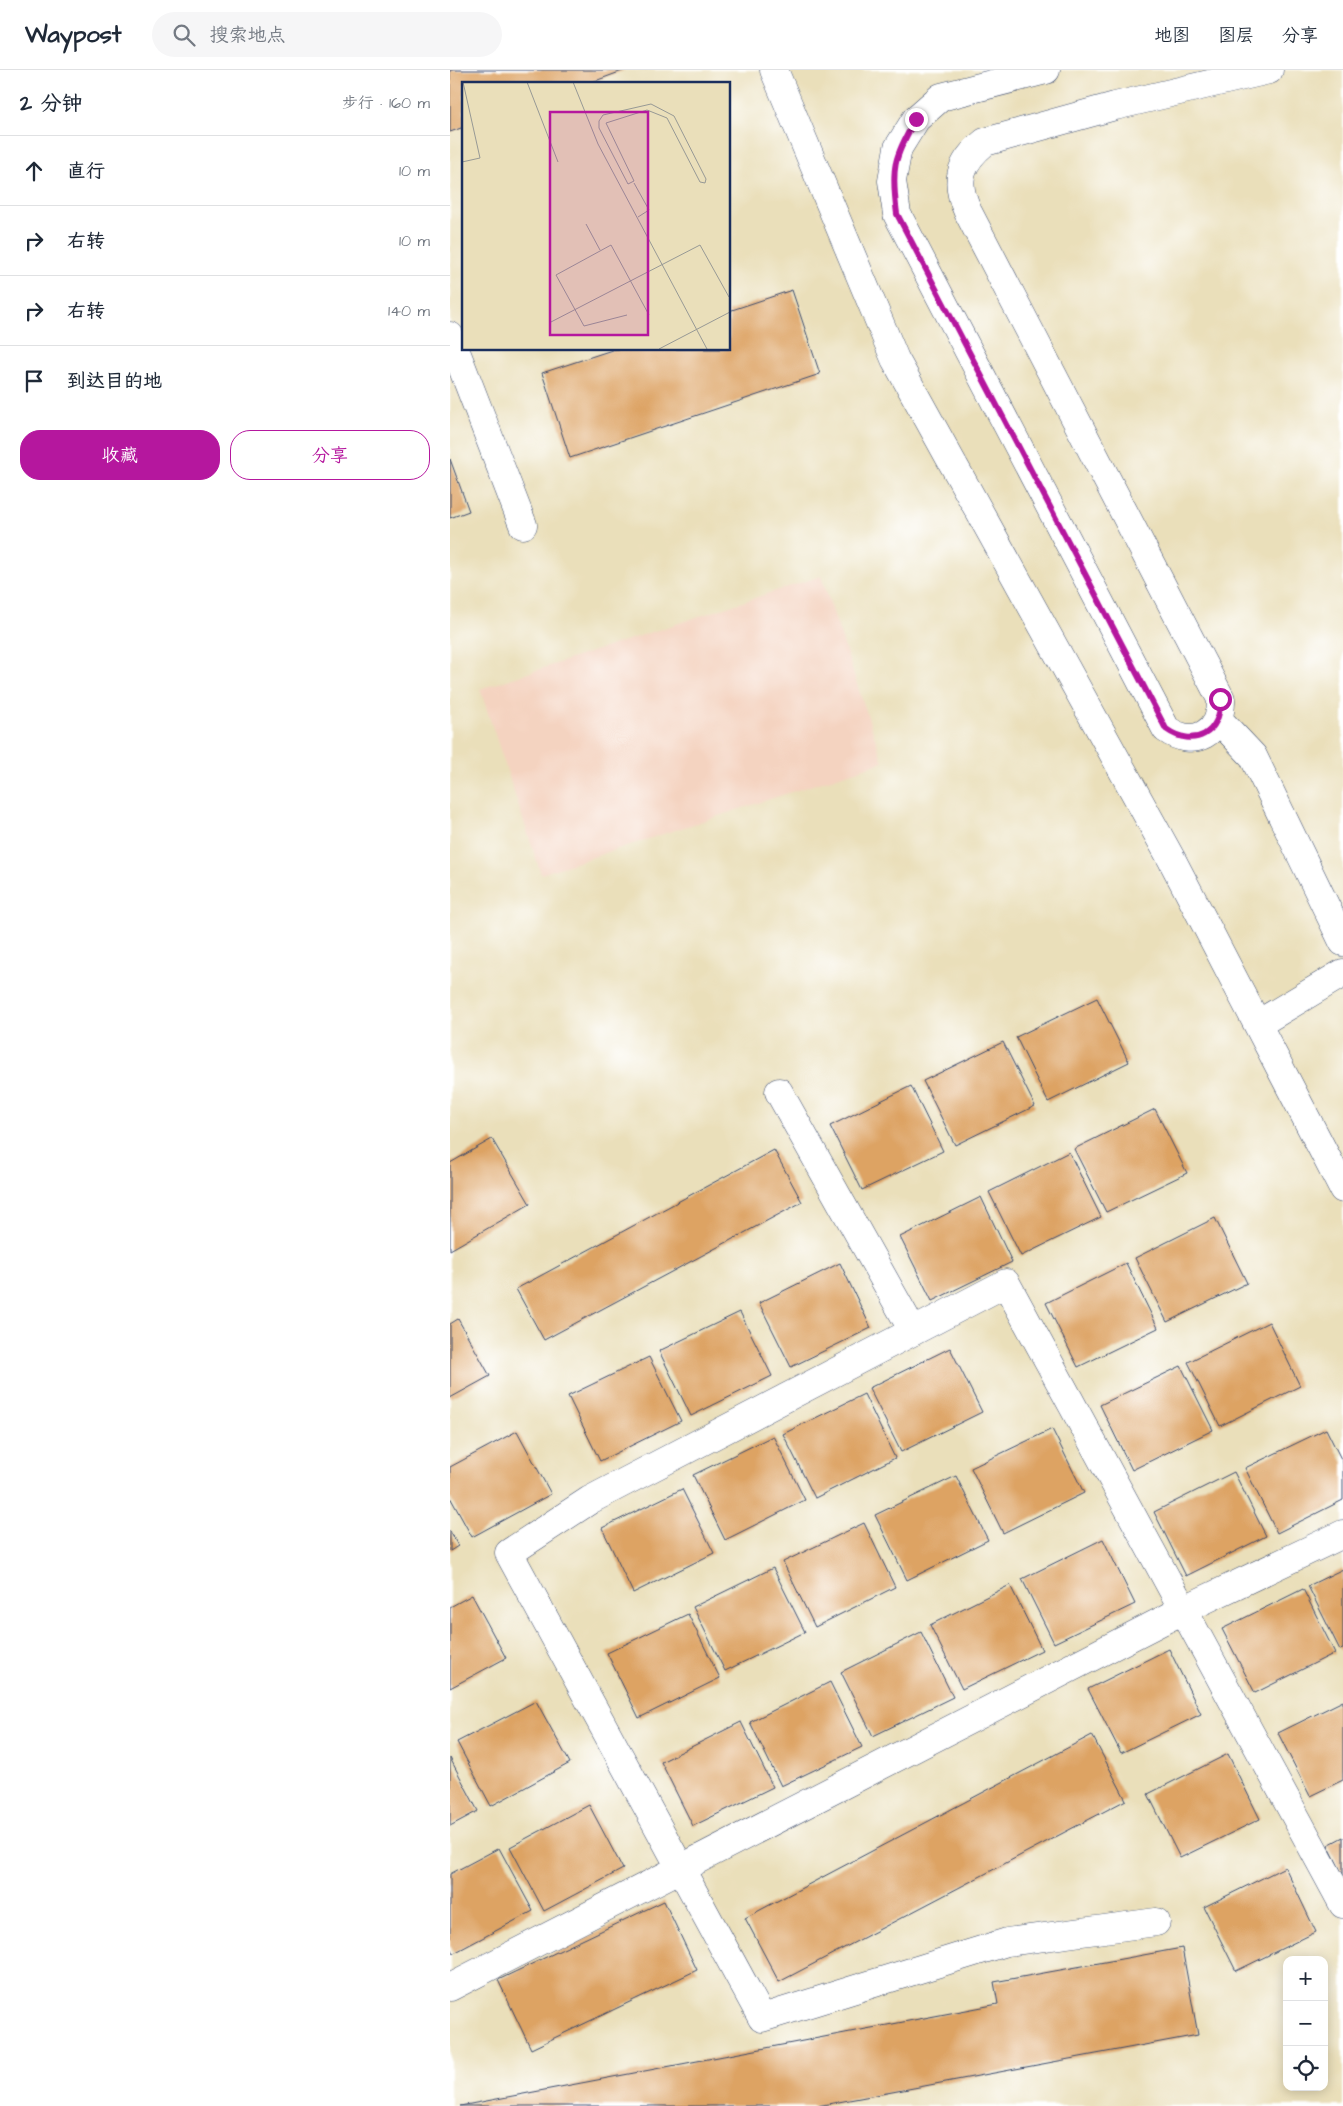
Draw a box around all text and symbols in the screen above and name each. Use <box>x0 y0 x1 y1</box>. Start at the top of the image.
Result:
search box <box>152 12 502 57</box>
text: Waypost <box>25 18 122 52</box>
icon: search <box>170 21 198 49</box>
text: 搜索地点 <box>210 22 286 49</box>
text: 地图 <box>1154 23 1190 48</box>
text: 图层 <box>1218 23 1254 48</box>
text: 分享 <box>1282 23 1318 48</box>
inset map <box>462 82 730 350</box>
text: 2 分钟 <box>20 89 82 118</box>
text: 步行 · 160 m <box>342 92 430 114</box>
route end <box>905 108 928 131</box>
icon: ahead <box>20 157 48 185</box>
text: 直行 <box>67 158 105 185</box>
text: 10 m <box>399 160 430 182</box>
icon: right <box>20 227 48 255</box>
text: 右转 <box>67 228 105 255</box>
text: 10 m <box>399 230 430 252</box>
icon: right <box>20 297 48 325</box>
text: 右转 <box>67 298 105 325</box>
text: 140 m <box>388 300 430 322</box>
icon: arrive <box>20 367 48 395</box>
text: 到达目的地 <box>67 368 162 395</box>
button: 收藏 <box>20 430 220 480</box>
button: 分享 <box>230 430 430 480</box>
route start <box>1209 688 1232 711</box>
map controls <box>1283 1956 1328 2091</box>
button: + <box>1283 1956 1328 2001</box>
button: − <box>1283 2001 1328 2046</box>
button: locate <box>1283 2046 1328 2091</box>

